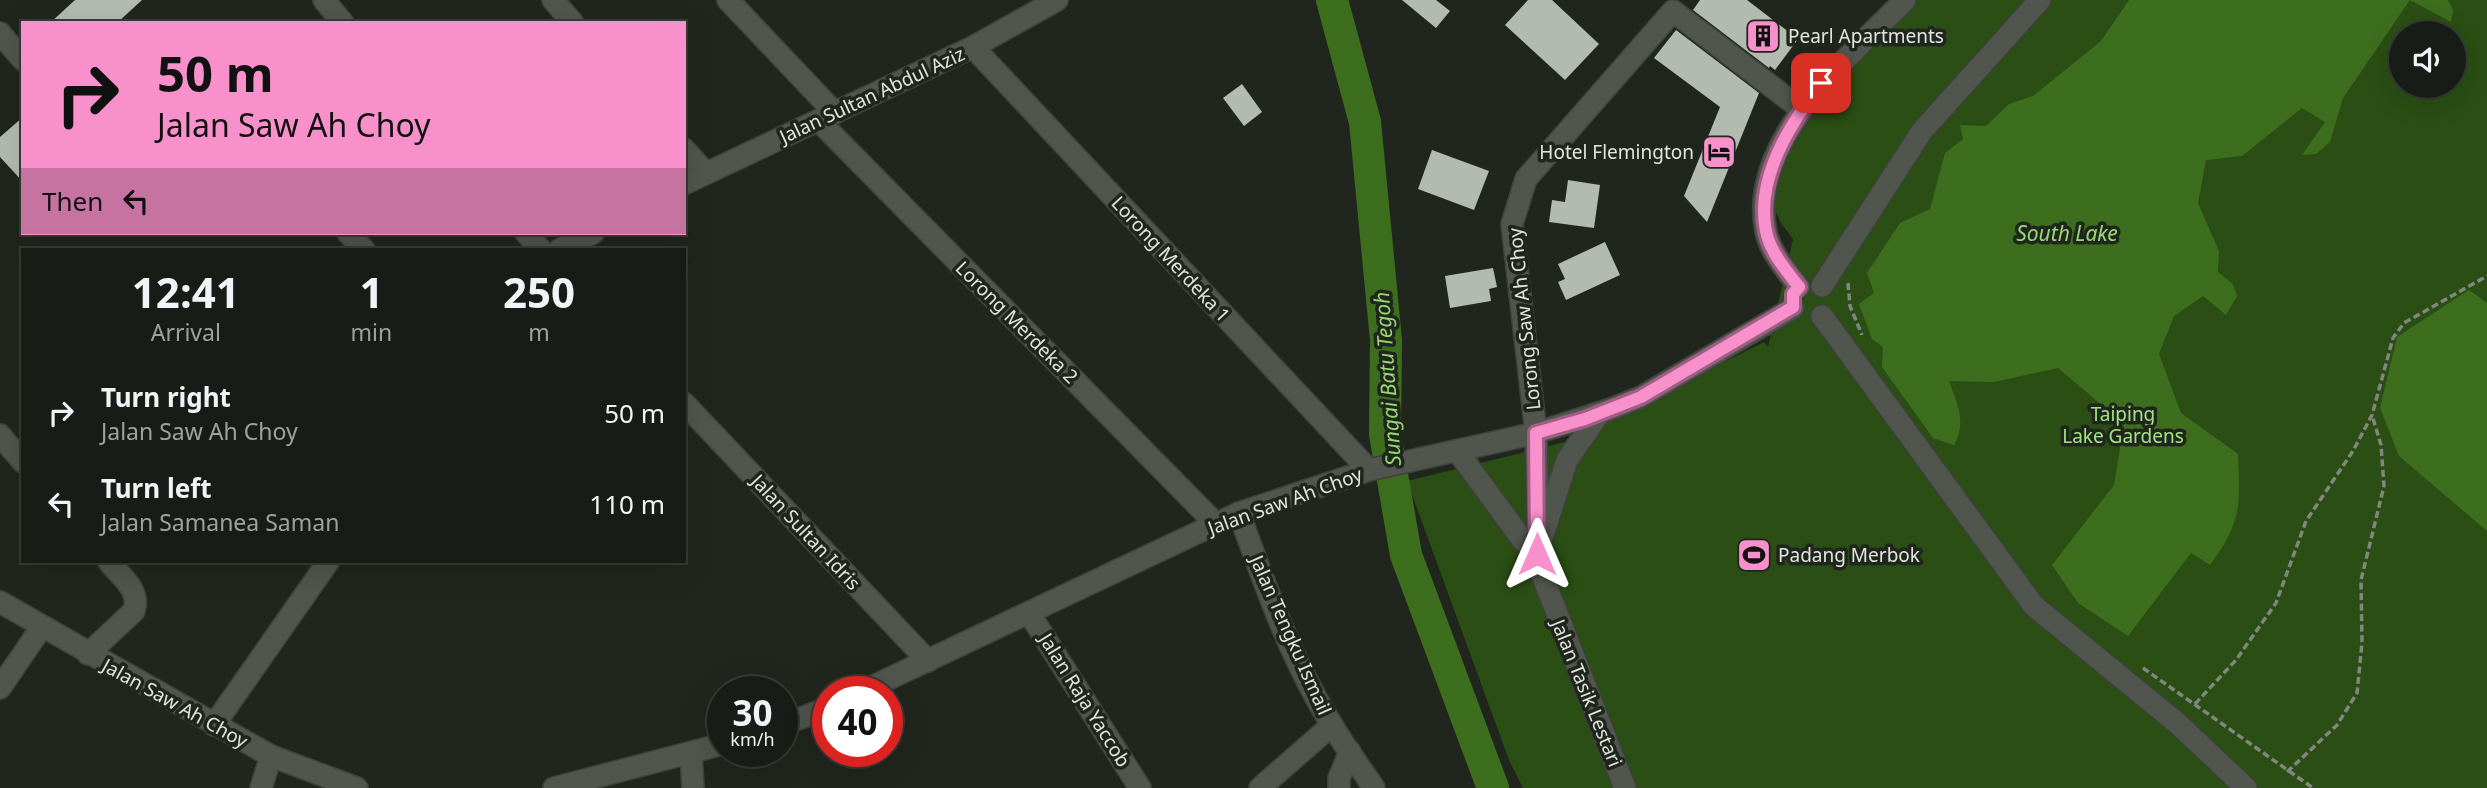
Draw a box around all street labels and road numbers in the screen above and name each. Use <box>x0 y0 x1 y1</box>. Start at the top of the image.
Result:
street label: Jalan Sultan Abdul Aziz <box>773 41 969 150</box>
street label: Lorong Merdeka 1 <box>1106 190 1236 328</box>
street label: Lorong Saw Ah Choy <box>1501 226 1546 411</box>
street label: Lorong Merdeka 2 <box>950 255 1084 389</box>
street label: Jalan Saw Ah Choy <box>1202 461 1366 542</box>
street label: Jalan Sultan Idris <box>744 467 866 595</box>
street label: Jalan Tengku Ismail <box>1243 549 1338 719</box>
street label: Jalan Tasik Lestari <box>1545 614 1628 771</box>
street label: Jalan Raja Yaccob <box>1032 627 1137 772</box>
street label: Jalan Saw Ah Choy <box>96 651 253 754</box>

